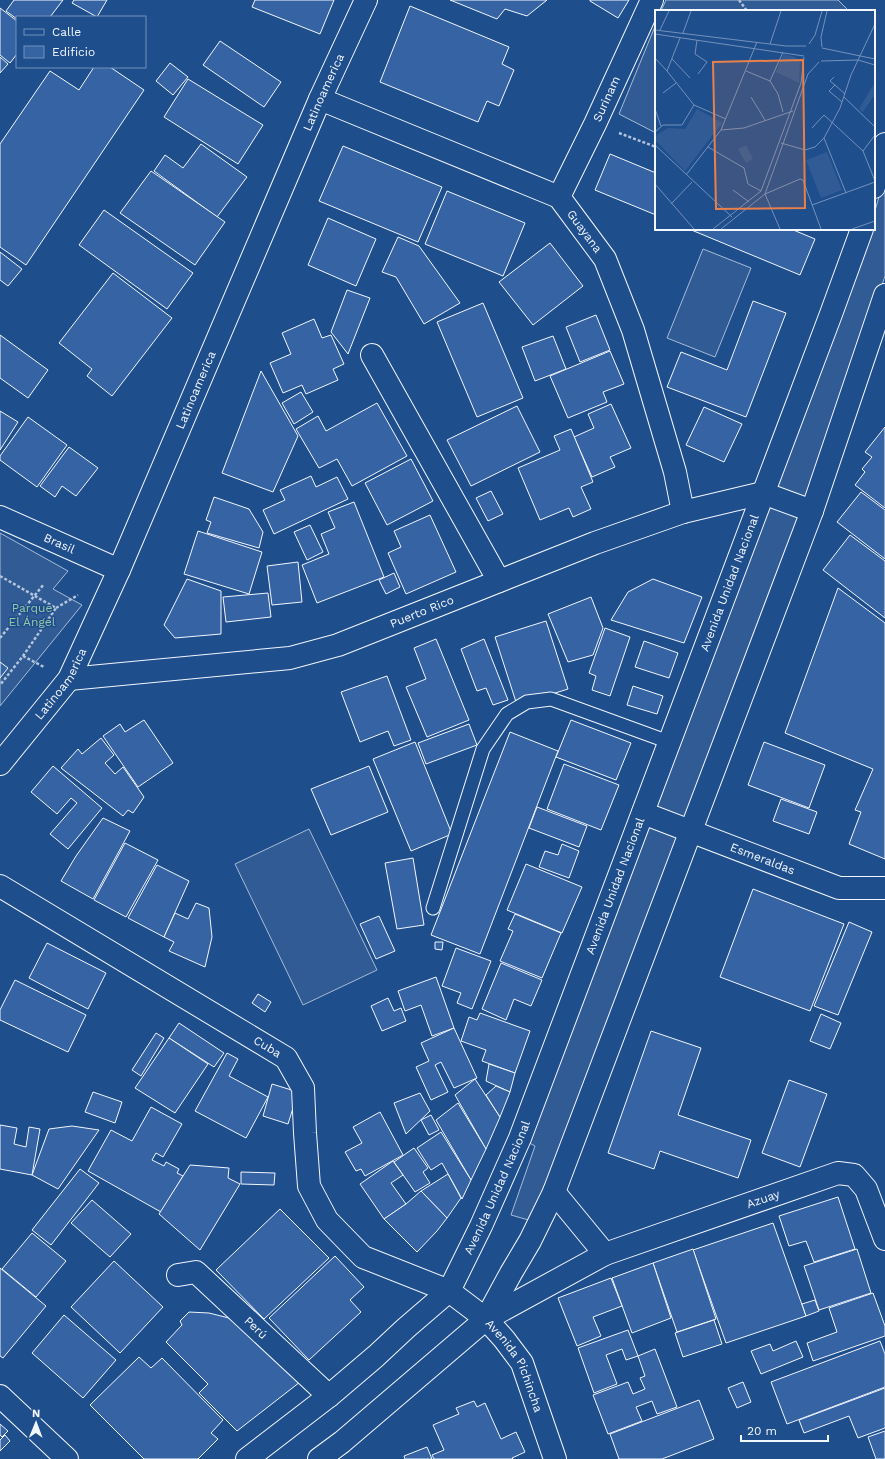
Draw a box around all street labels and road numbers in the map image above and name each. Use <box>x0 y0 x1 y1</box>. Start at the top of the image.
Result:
street label: Latinoamerica <box>300 51 347 133</box>
street label: Surinam <box>590 74 623 124</box>
street label: Guayana <box>564 207 605 256</box>
street label: Latinoamerica <box>173 349 219 431</box>
street label: Avenida Unidad Nacional <box>697 512 762 653</box>
street label: Brasil <box>42 530 77 557</box>
street label: Puerto Rico <box>388 593 456 631</box>
street label: Latinoamerica <box>32 646 89 722</box>
street label: Avenida Unidad Nacional <box>583 815 647 956</box>
street label: Esmeraldas <box>728 840 797 877</box>
street label: Cuba <box>251 1033 284 1061</box>
street label: Avenida Unidad Nacional <box>461 1118 533 1257</box>
street label: Azuay <box>745 1187 782 1211</box>
street label: Perú <box>241 1314 270 1342</box>
street label: Avenida Pichincha <box>483 1316 545 1414</box>

